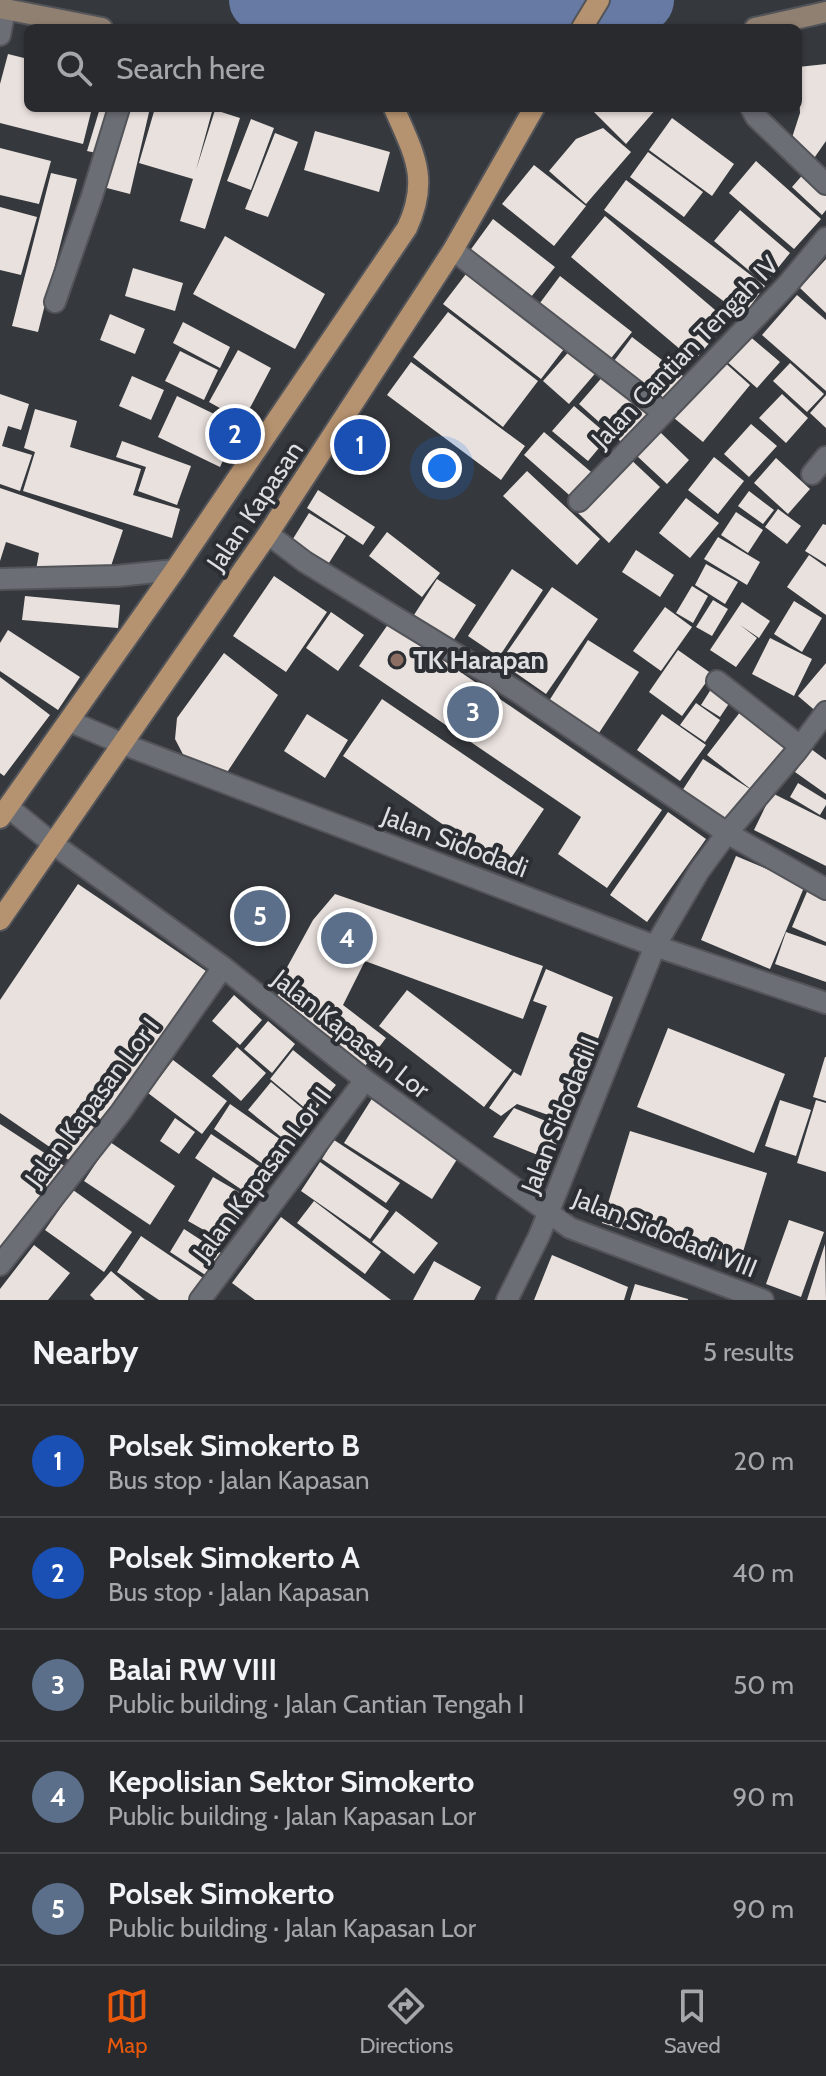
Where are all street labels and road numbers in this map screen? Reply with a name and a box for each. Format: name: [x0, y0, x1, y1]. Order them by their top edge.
street label: Jalan Cantian Tengah IV: [584, 249, 785, 456]
street label: Jalan Kapasan: [199, 435, 310, 578]
street label: Jalan Sidodadi: [376, 799, 533, 885]
street label: Jalan Kapasan Lor: [265, 962, 437, 1106]
street label: Jalan Kapasan Lor I: [17, 1011, 166, 1194]
street label: Jalan Sidodadi I: [514, 1032, 606, 1199]
street label: Jalan Kapasan Lor II: [185, 1081, 338, 1268]
street label: Jalan Sidodadi VIII: [567, 1181, 762, 1284]

